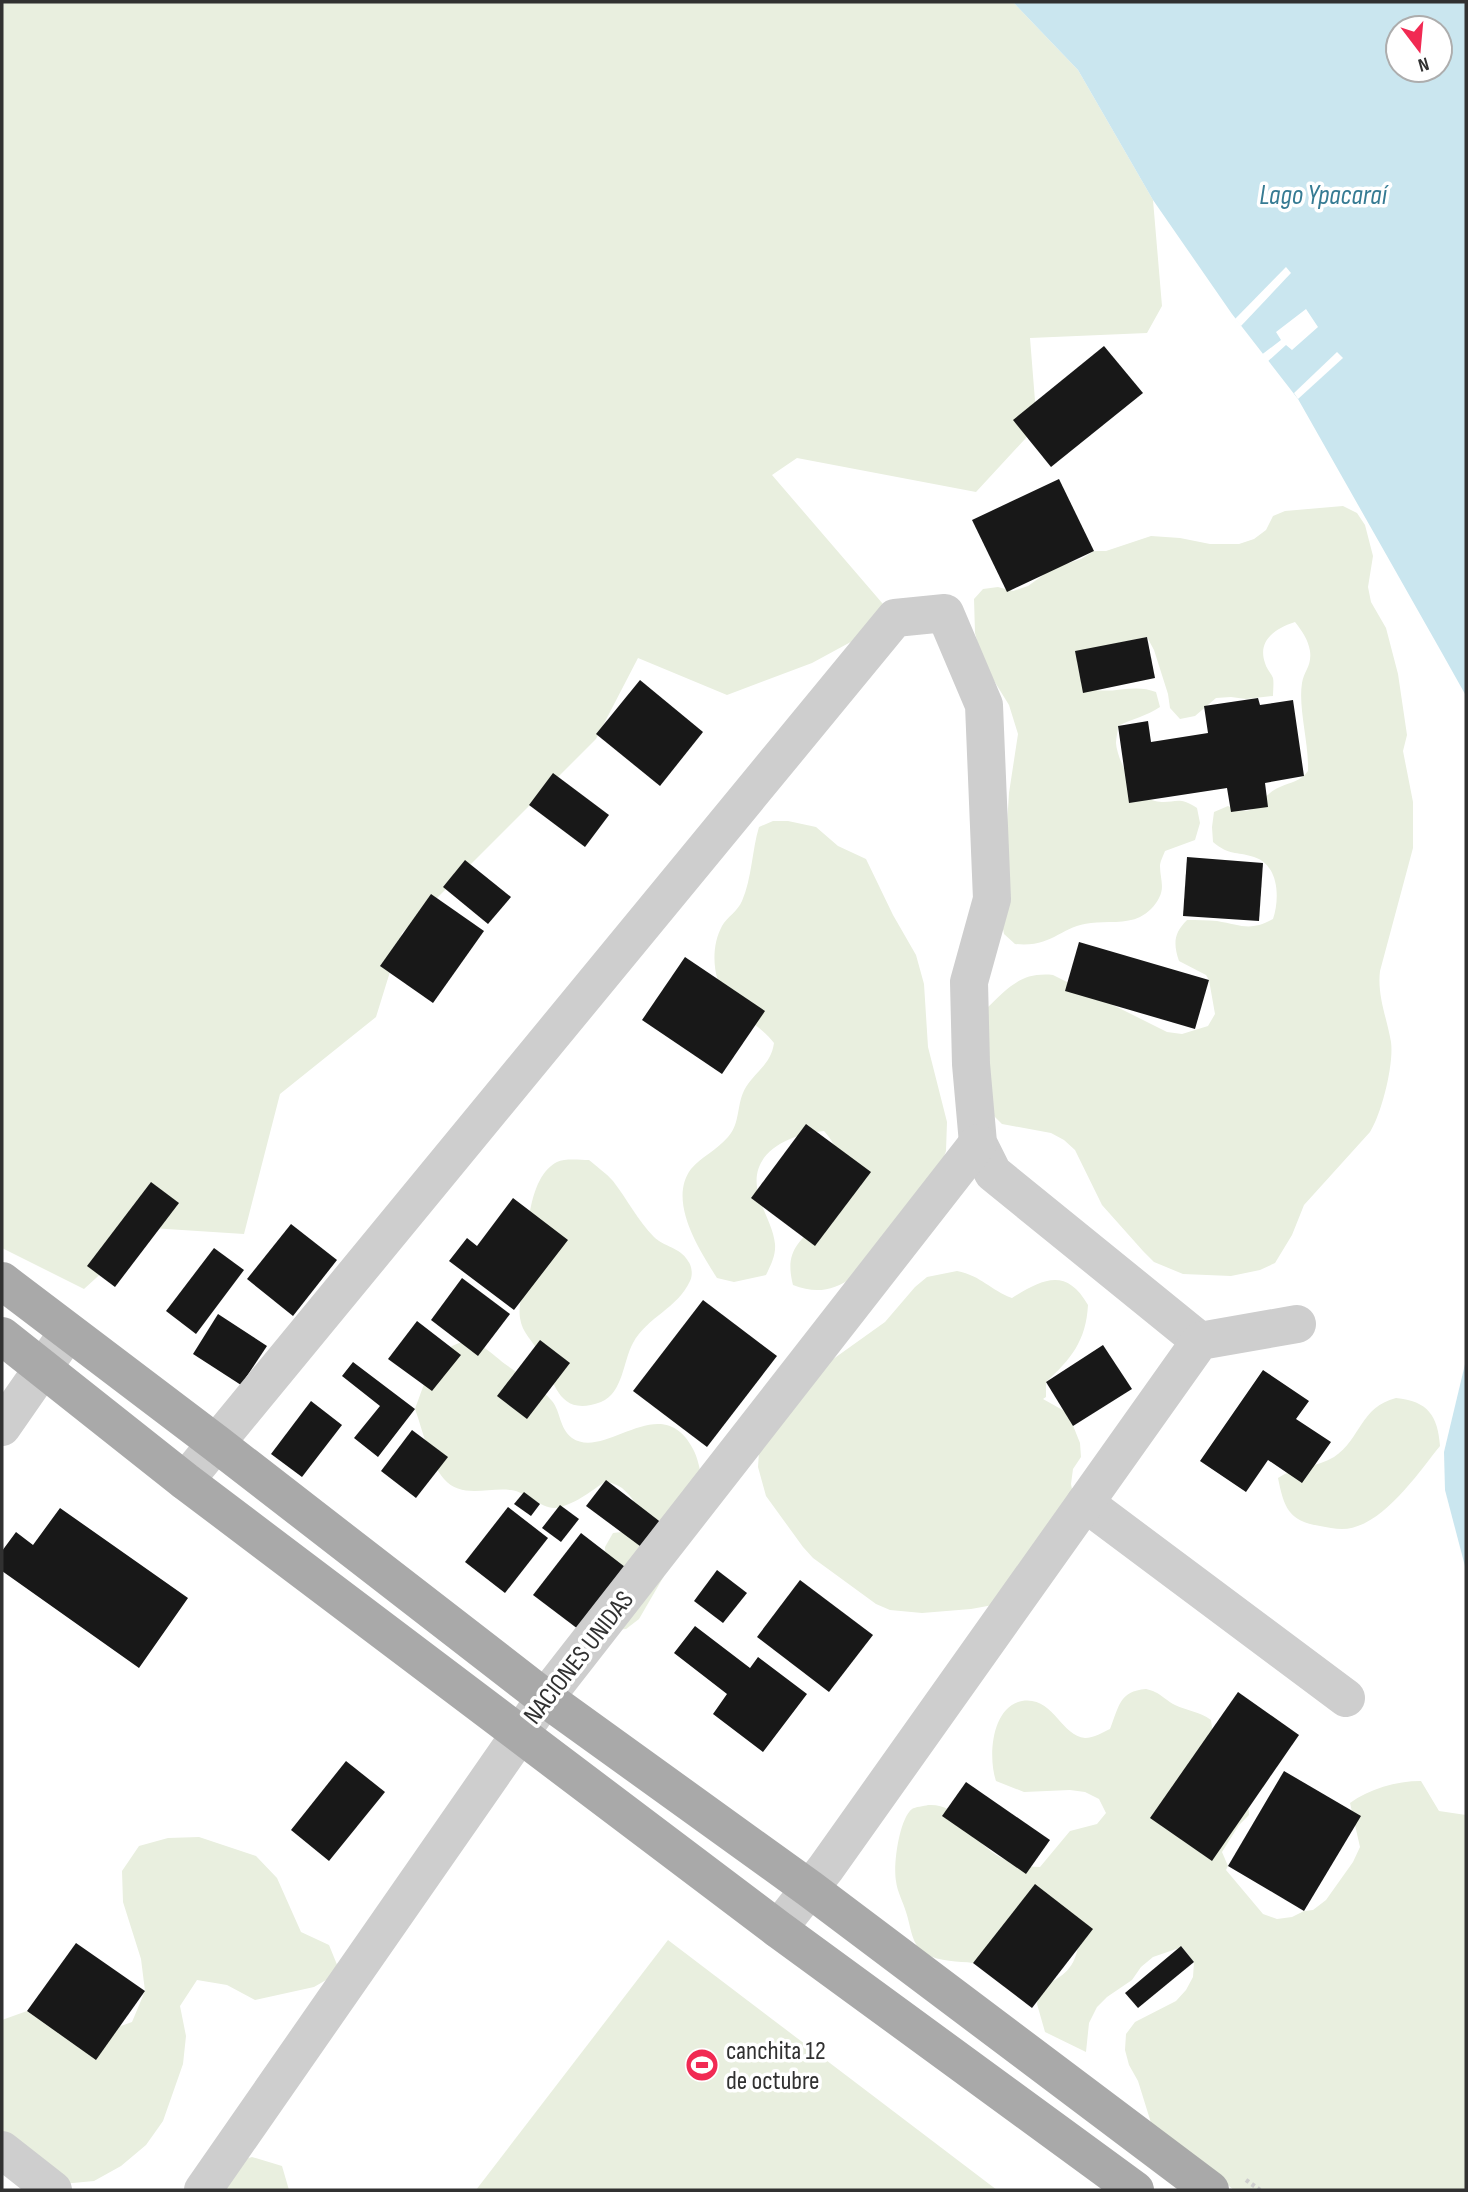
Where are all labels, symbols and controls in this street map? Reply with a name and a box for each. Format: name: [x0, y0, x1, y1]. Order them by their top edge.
north arrow: [1384, 14, 1454, 84]
text: N: [1415, 51, 1431, 76]
water label: Lago Ypacaraí: [1259, 179, 1390, 212]
street label: NACIONES UNIDAS: [518, 1585, 641, 1731]
place label: canchita 12 de octubre: [726, 2036, 826, 2097]
sports icon: canchita 12 de octubre: [683, 2046, 721, 2084]

